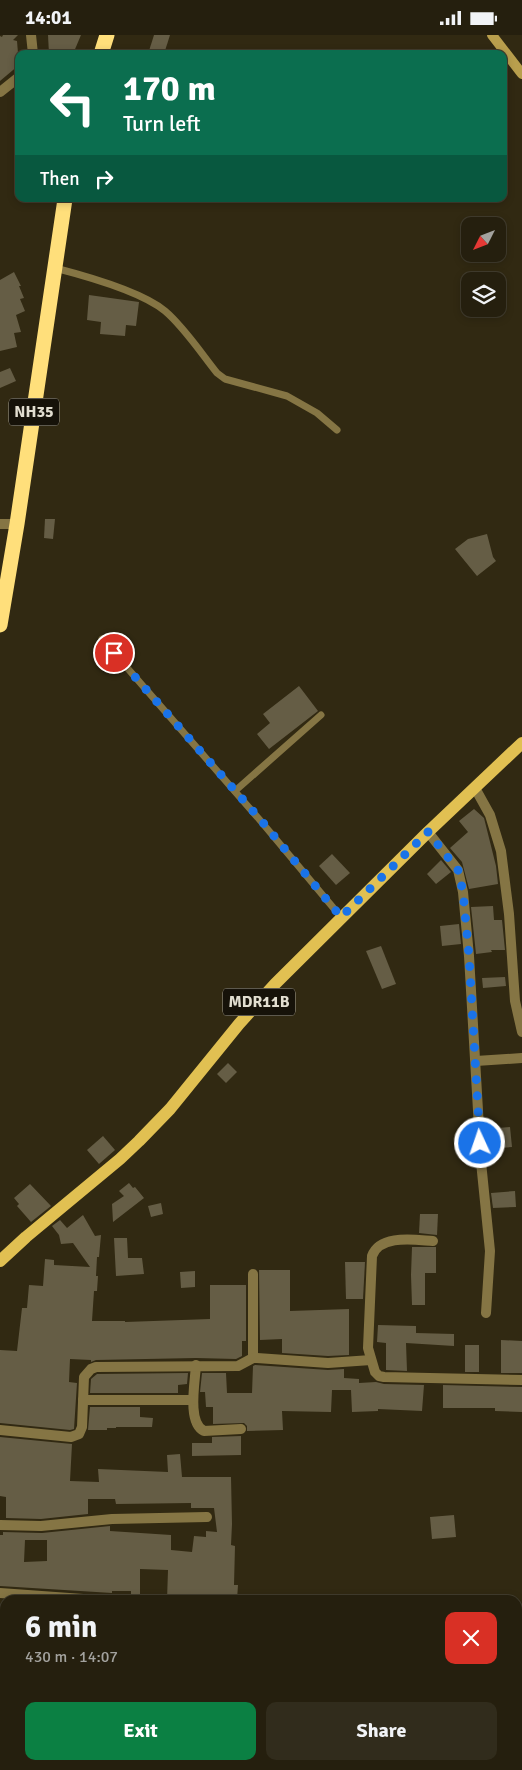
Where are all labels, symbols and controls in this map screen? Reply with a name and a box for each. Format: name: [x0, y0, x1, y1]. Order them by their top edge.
text: 14:01: [25, 6, 72, 30]
text: 170 m: [123, 67, 216, 110]
icon: left: [40, 70, 105, 135]
text: Turn left: [123, 110, 201, 137]
icon: right: [90, 165, 118, 193]
text: Then: [40, 167, 80, 191]
north arrow: [461, 217, 506, 263]
map controls: [461, 217, 506, 317]
button: layers: [461, 272, 506, 317]
road number: NH35: [9, 399, 59, 426]
pin: [93, 632, 135, 674]
icon: arrive: [100, 639, 128, 667]
road number: MDR11B: [223, 989, 295, 1015]
position arrow: [453, 1116, 505, 1168]
text: 6 min: [25, 1609, 97, 1646]
button: close: [445, 1612, 497, 1664]
text: 430 m · 14:07: [25, 1647, 118, 1667]
button: Exit: [25, 1702, 256, 1760]
button: Share: [266, 1702, 497, 1760]

